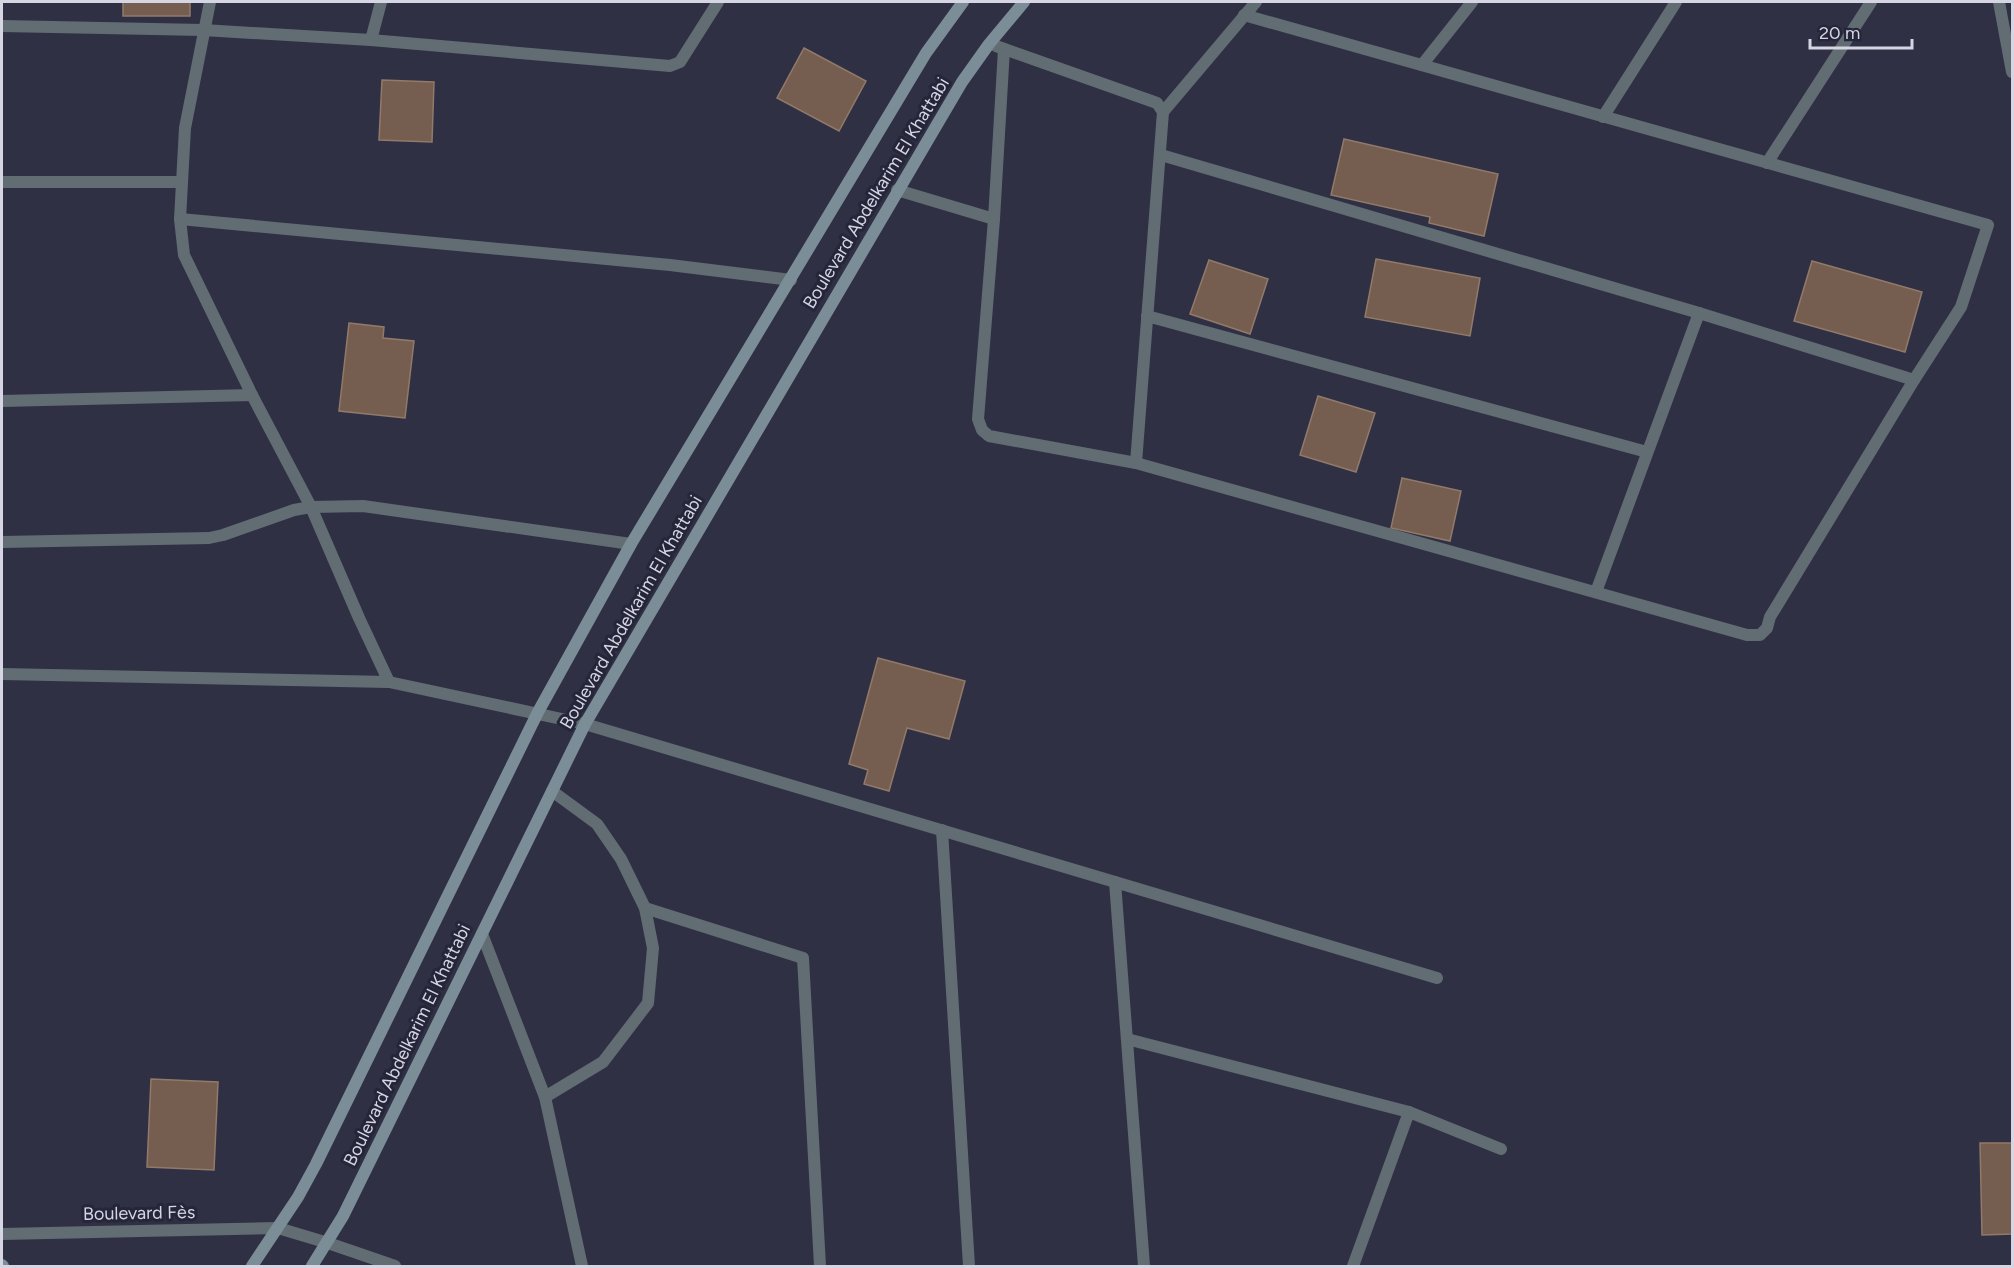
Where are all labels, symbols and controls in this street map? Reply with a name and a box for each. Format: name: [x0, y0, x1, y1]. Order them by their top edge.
scale bar: [1810, 12, 1912, 50]
text: 20 m: [1819, 22, 1860, 44]
street label: Boulevard Abdelkarim El Khattabi: [798, 73, 954, 313]
street label: Boulevard Abdelkarim El Khattabi: [555, 491, 707, 733]
street label: Boulevard Abdelkarim El Khattabi: [339, 921, 475, 1169]
street label: Boulevard Fès: [83, 1201, 195, 1225]

